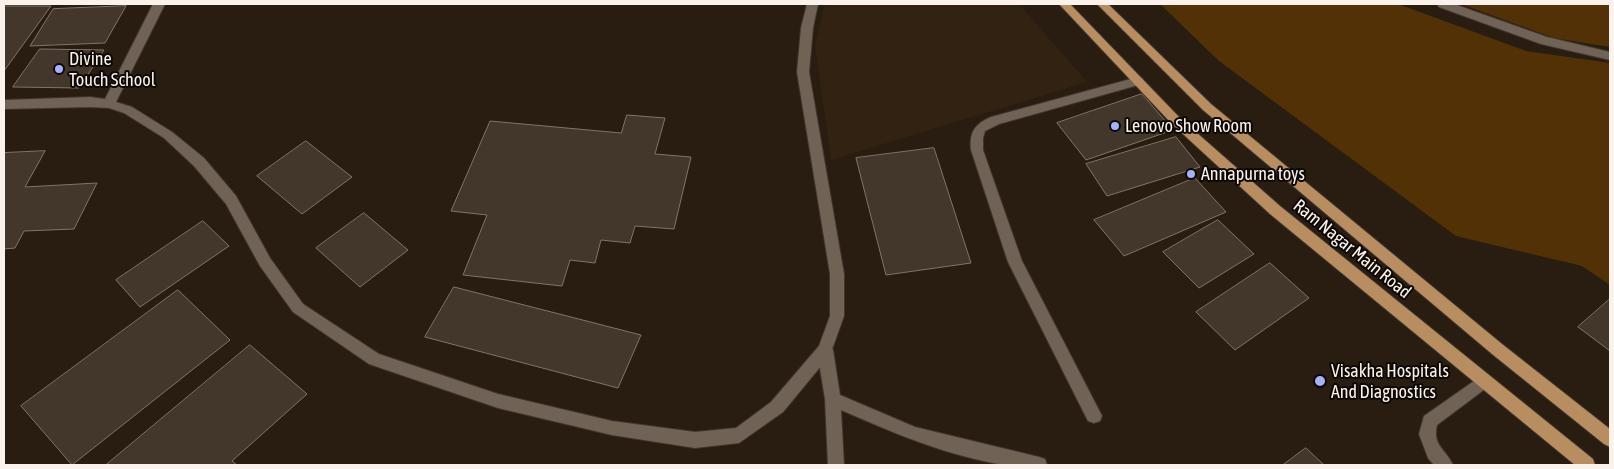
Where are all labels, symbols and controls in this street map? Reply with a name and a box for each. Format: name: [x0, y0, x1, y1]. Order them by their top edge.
place label: Divine Touch School: [69, 48, 155, 90]
marker: Divine Touch School: [53, 63, 65, 75]
place label: Lenovo Show Room: [1125, 115, 1252, 137]
marker: Lenovo Show Room: [1109, 120, 1121, 132]
place label: Annapurna toys: [1201, 163, 1305, 185]
marker: Annapurna toys: [1185, 168, 1197, 180]
street label: Ram Nagar Main Road: [1289, 195, 1415, 303]
place label: Visakha Hospitals And Diagnostics: [1331, 360, 1449, 402]
marker: Visakha Hospitals And Diagnostics: [1313, 374, 1327, 388]

